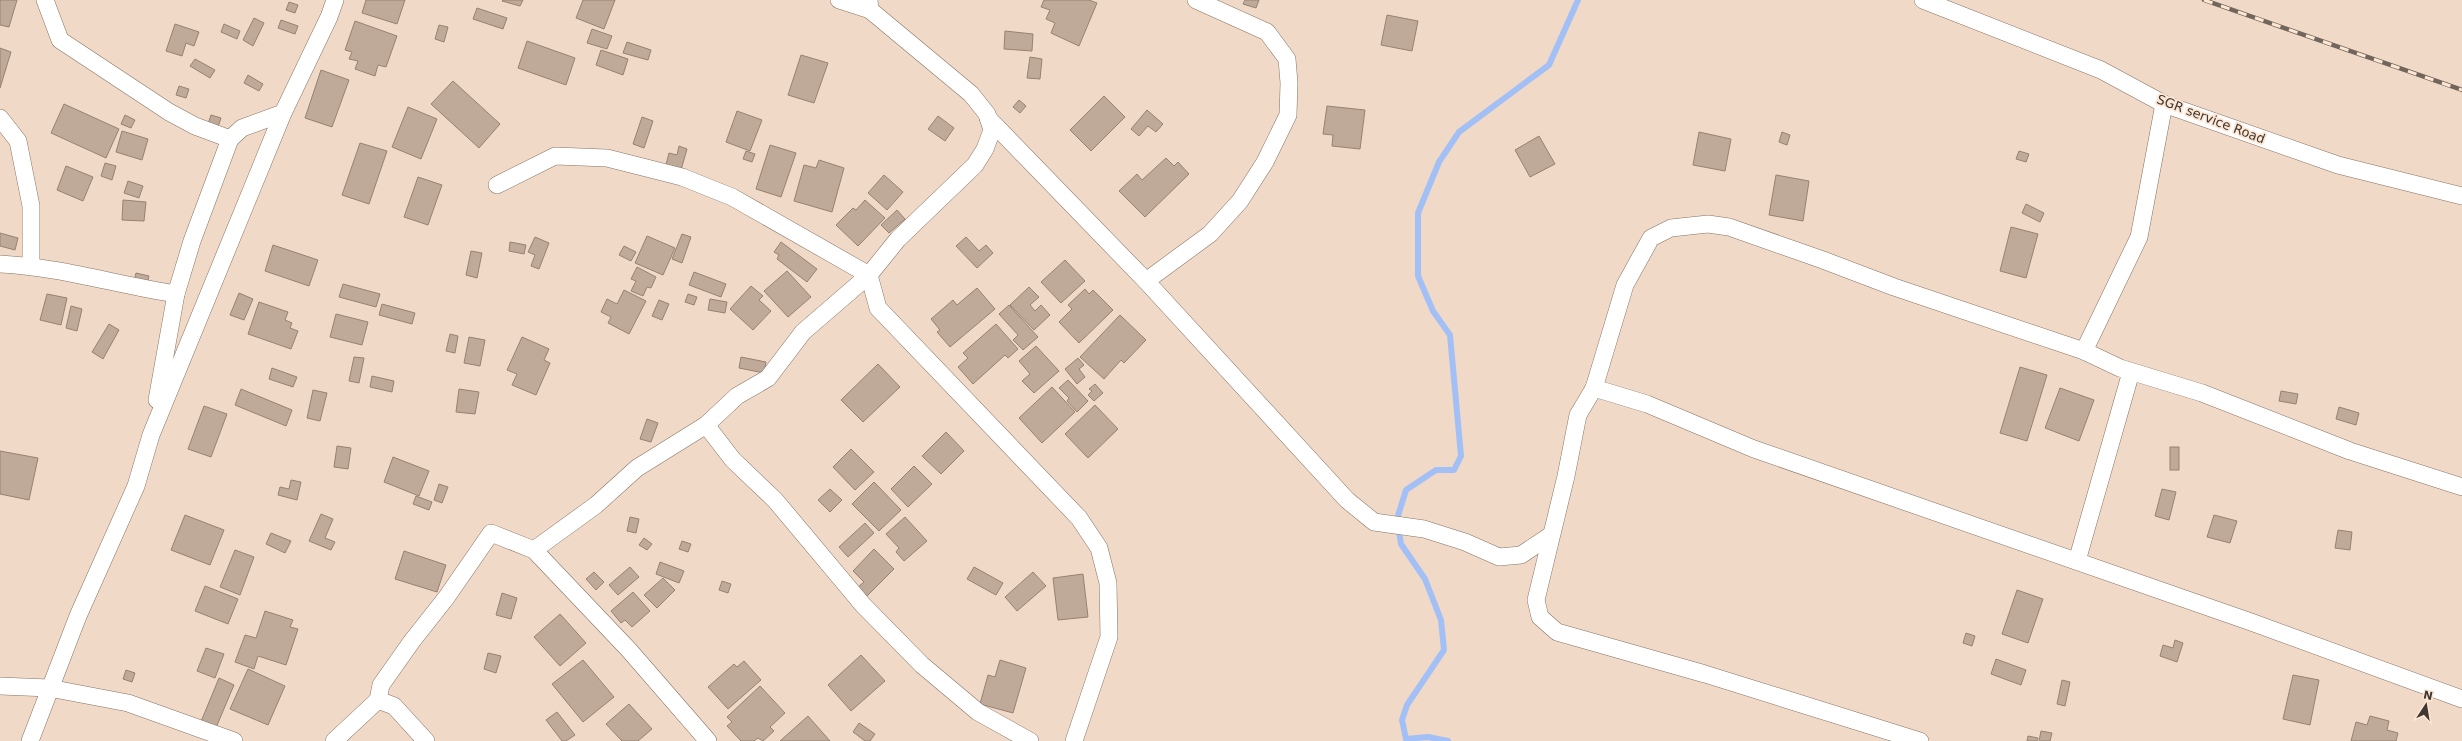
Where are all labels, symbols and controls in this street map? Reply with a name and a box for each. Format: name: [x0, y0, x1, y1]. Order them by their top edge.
street label: SGR service Road: [2155, 91, 2267, 147]
north arrow: [2406, 685, 2446, 725]
text: N: [2422, 688, 2434, 703]

